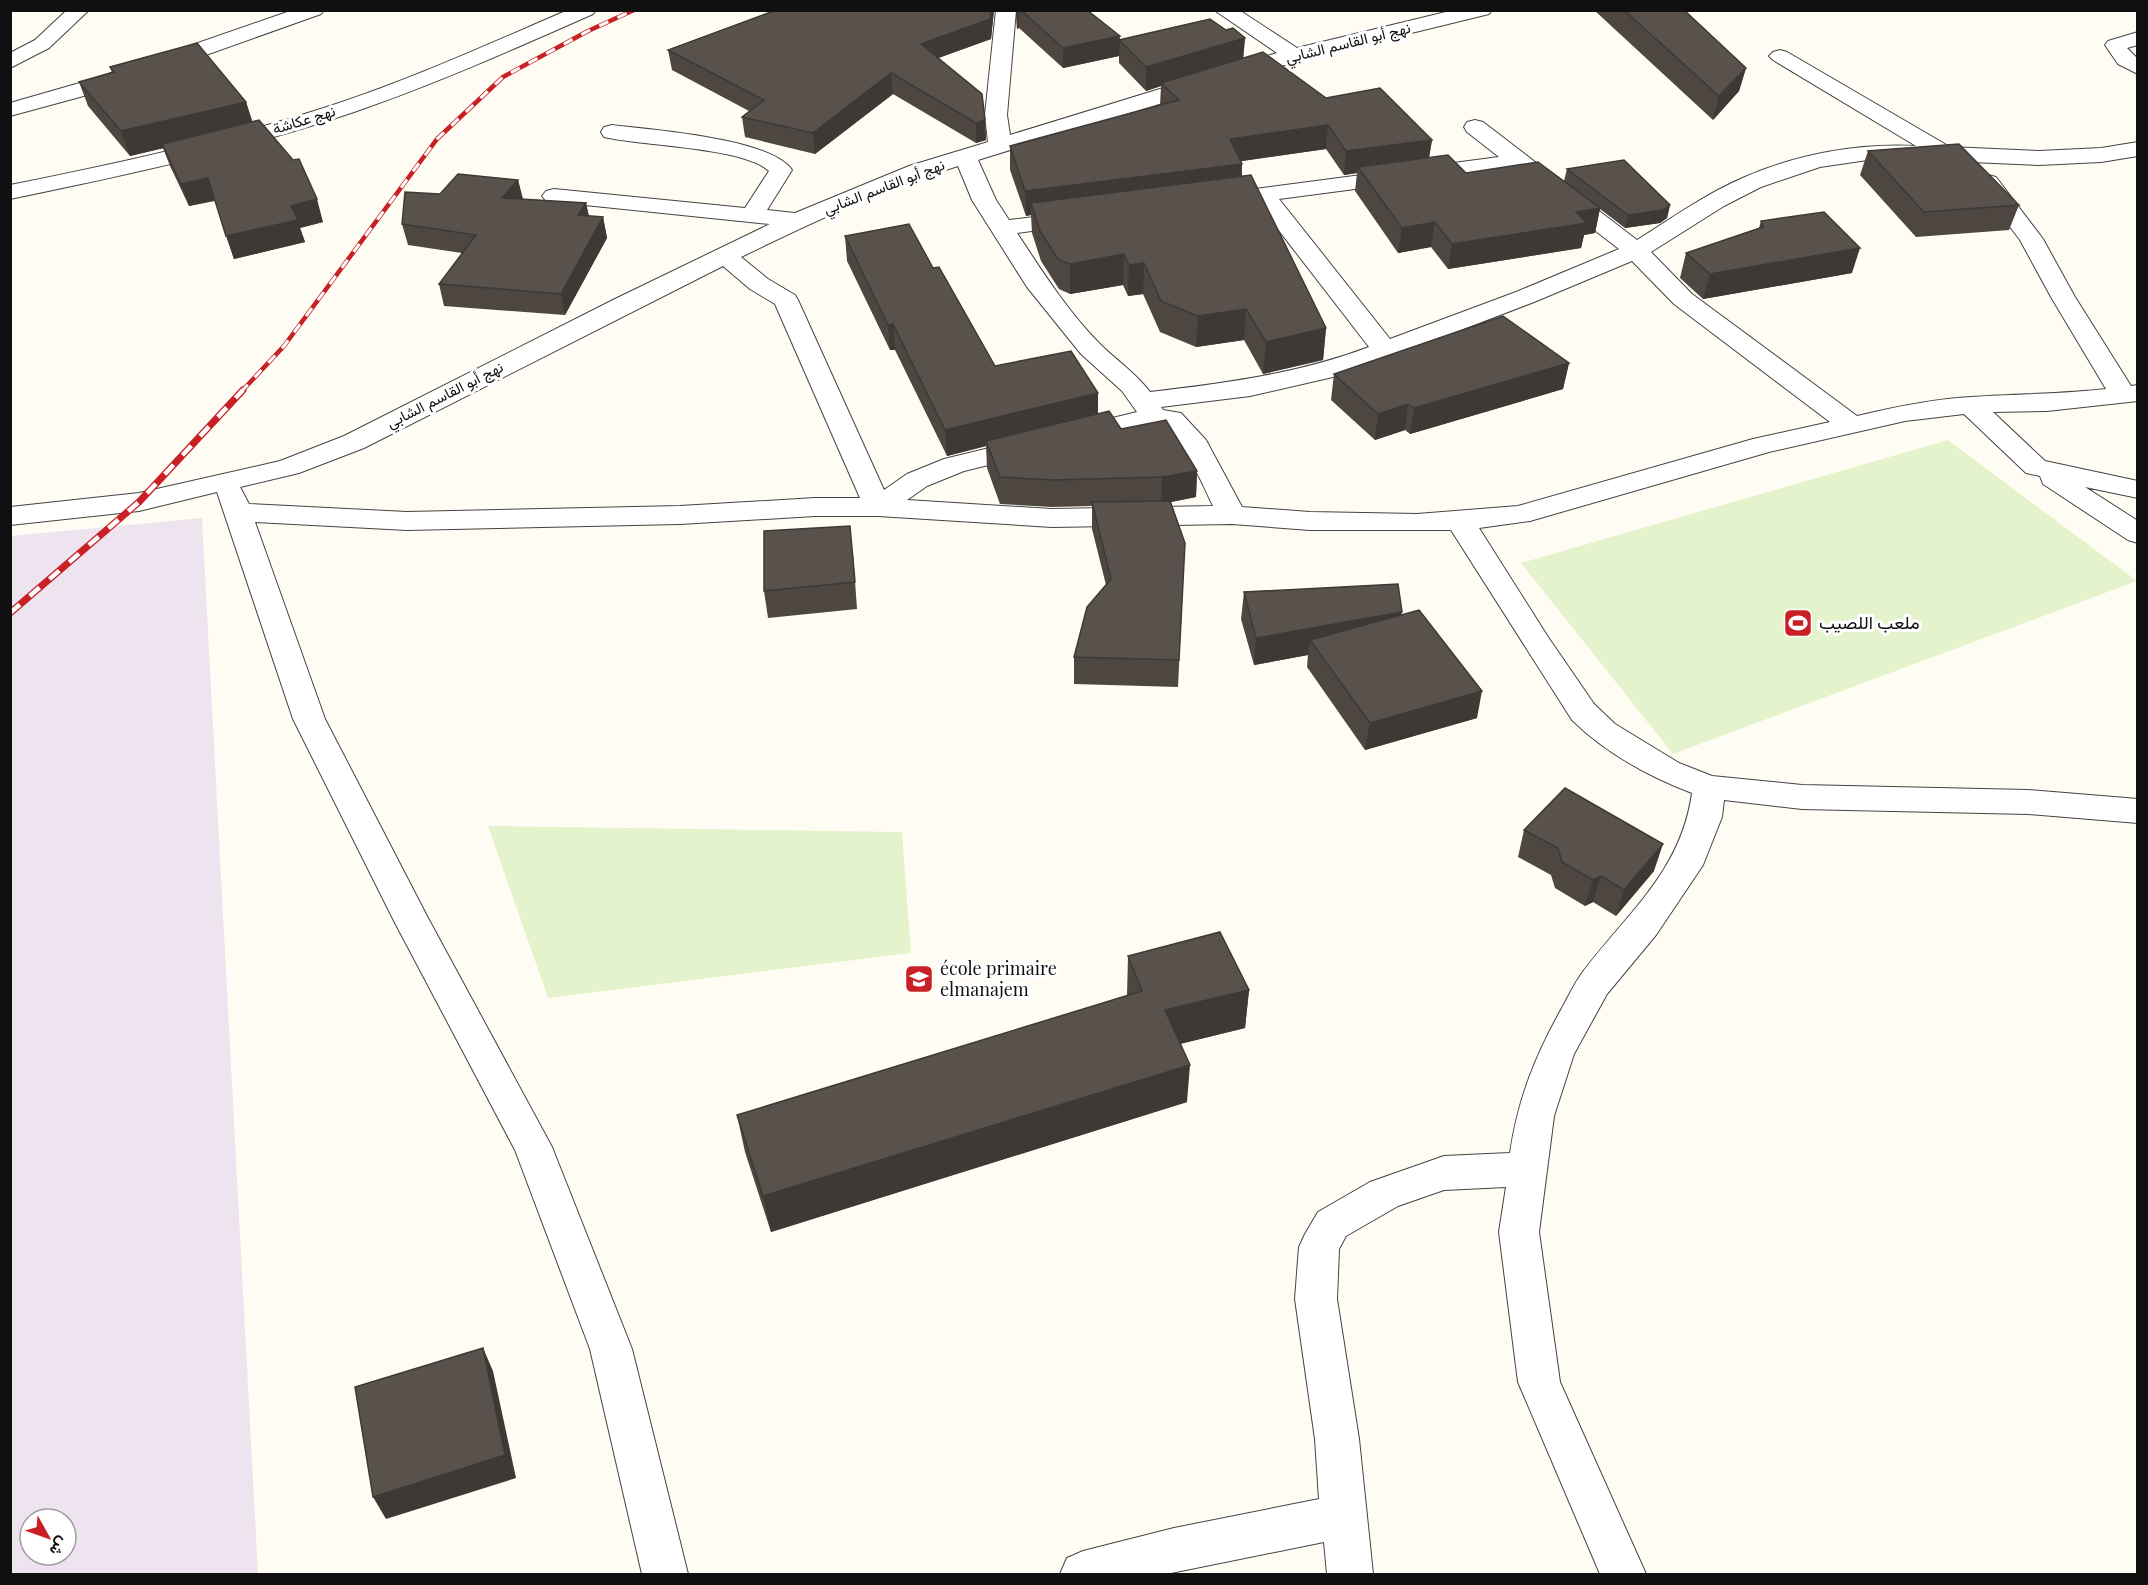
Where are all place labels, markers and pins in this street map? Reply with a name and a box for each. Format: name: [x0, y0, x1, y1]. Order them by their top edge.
sports icon: ملعب اللصيب: [1782, 607, 1814, 639]
place label: ملعب اللصيب: [1819, 610, 1920, 634]
place label: école primaire elmanajem: [940, 956, 1057, 1001]
school or university icon: école primaire elmanajem: [903, 963, 935, 995]

